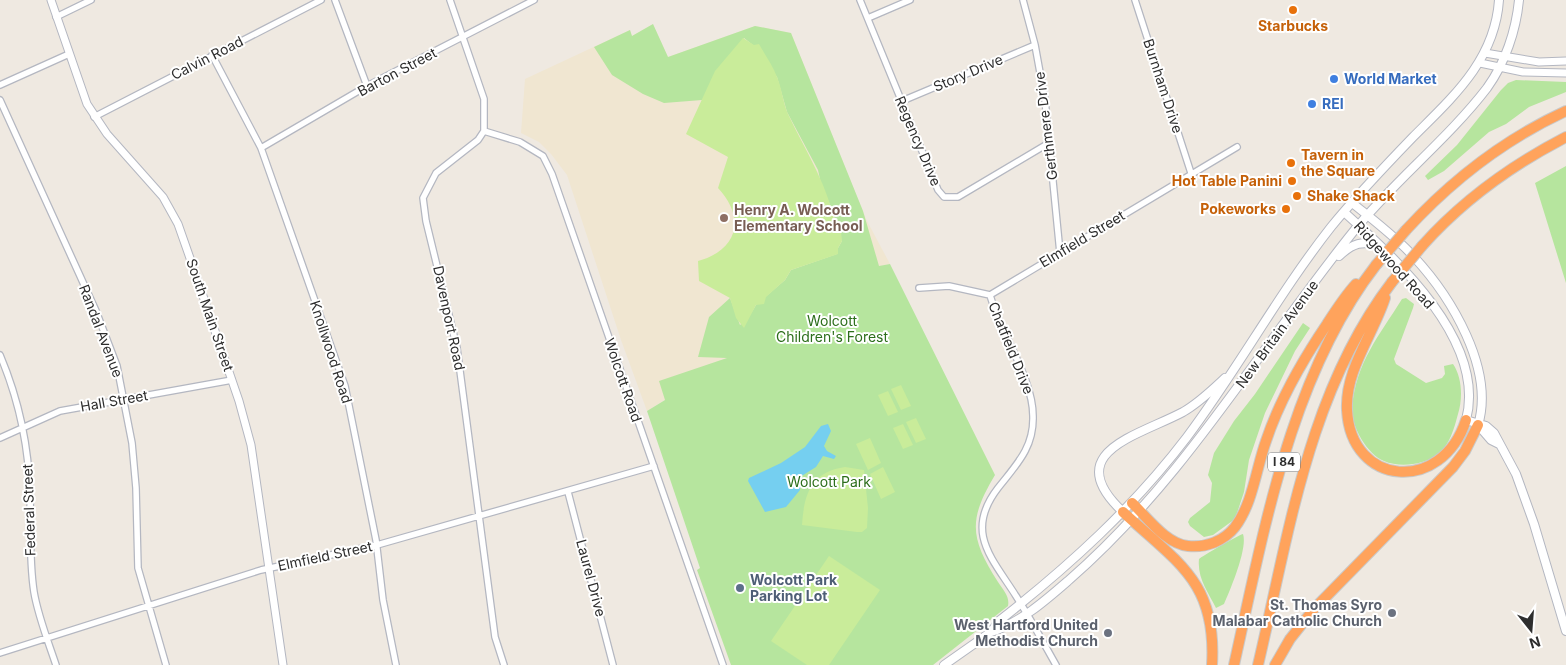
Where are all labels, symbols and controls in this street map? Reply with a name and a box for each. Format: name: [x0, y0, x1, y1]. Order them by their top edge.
marker: Starbucks: [1287, 4, 1299, 16]
place label: Starbucks: [1258, 17, 1328, 34]
street label: Calvin Road: [168, 32, 246, 83]
street label: Burnham Drive: [1140, 36, 1187, 135]
street label: Barton Street: [354, 43, 440, 100]
street label: Story Drive: [930, 50, 1005, 95]
place label: World Market: [1344, 70, 1437, 87]
street label: Gerthmere Drive: [1030, 71, 1061, 181]
marker: World Market: [1328, 73, 1340, 85]
street label: Regency Drive: [892, 93, 945, 188]
place label: REI: [1322, 95, 1344, 112]
marker: REI: [1306, 98, 1318, 110]
place label: Tavern in the Square: [1301, 146, 1375, 179]
marker: Tavern in the Square: [1285, 157, 1297, 169]
place label: Hot Table Panini: [1172, 172, 1282, 189]
marker: Hot Table Panini: [1286, 175, 1298, 187]
place label: Shake Shack: [1307, 187, 1396, 204]
marker: Shake Shack: [1291, 190, 1303, 202]
place label: Pokeworks: [1200, 200, 1276, 217]
place label: Henry A. Wolcott Elementary School: [734, 201, 863, 234]
marker: Pokeworks: [1280, 203, 1292, 215]
street label: Elmfield Street: [1036, 206, 1128, 271]
marker: Henry A. Wolcott Elementary School: [718, 212, 730, 224]
street label: Ridgewood Road: [1351, 217, 1438, 312]
street label: South Main Street: [183, 256, 238, 374]
street label: Davenport Road: [430, 264, 469, 372]
street label: New Britain Avenue: [1232, 276, 1321, 391]
street label: Randal Avenue: [76, 282, 127, 380]
street label: Knollwood Road: [307, 298, 356, 405]
street label: Chatfield Drive: [985, 299, 1038, 396]
park label: Wolcott Children's Forest: [776, 312, 888, 345]
street label: Wolcott Road: [601, 336, 646, 424]
street label: Hall Street: [79, 386, 150, 415]
road number: I 84: [1268, 452, 1300, 472]
street label: Federal Street: [18, 463, 39, 557]
park label: Wolcott Park: [787, 473, 871, 490]
street label: Elmfield Street: [276, 537, 374, 574]
street label: Laurel Drive: [573, 537, 610, 618]
place label: Wolcott Park Parking Lot: [750, 571, 838, 604]
marker: Wolcott Park Parking Lot: [734, 582, 746, 594]
place label: St. Thomas Syro Malabar Catholic Church: [1213, 596, 1382, 629]
north arrow: [1506, 605, 1556, 655]
marker: St. Thomas Syro Malabar Catholic Church: [1386, 607, 1398, 619]
place label: West Hartford United Methodist Church: [954, 616, 1098, 649]
marker: West Hartford United Methodist Church: [1102, 627, 1114, 639]
text: N: [1527, 633, 1543, 653]

